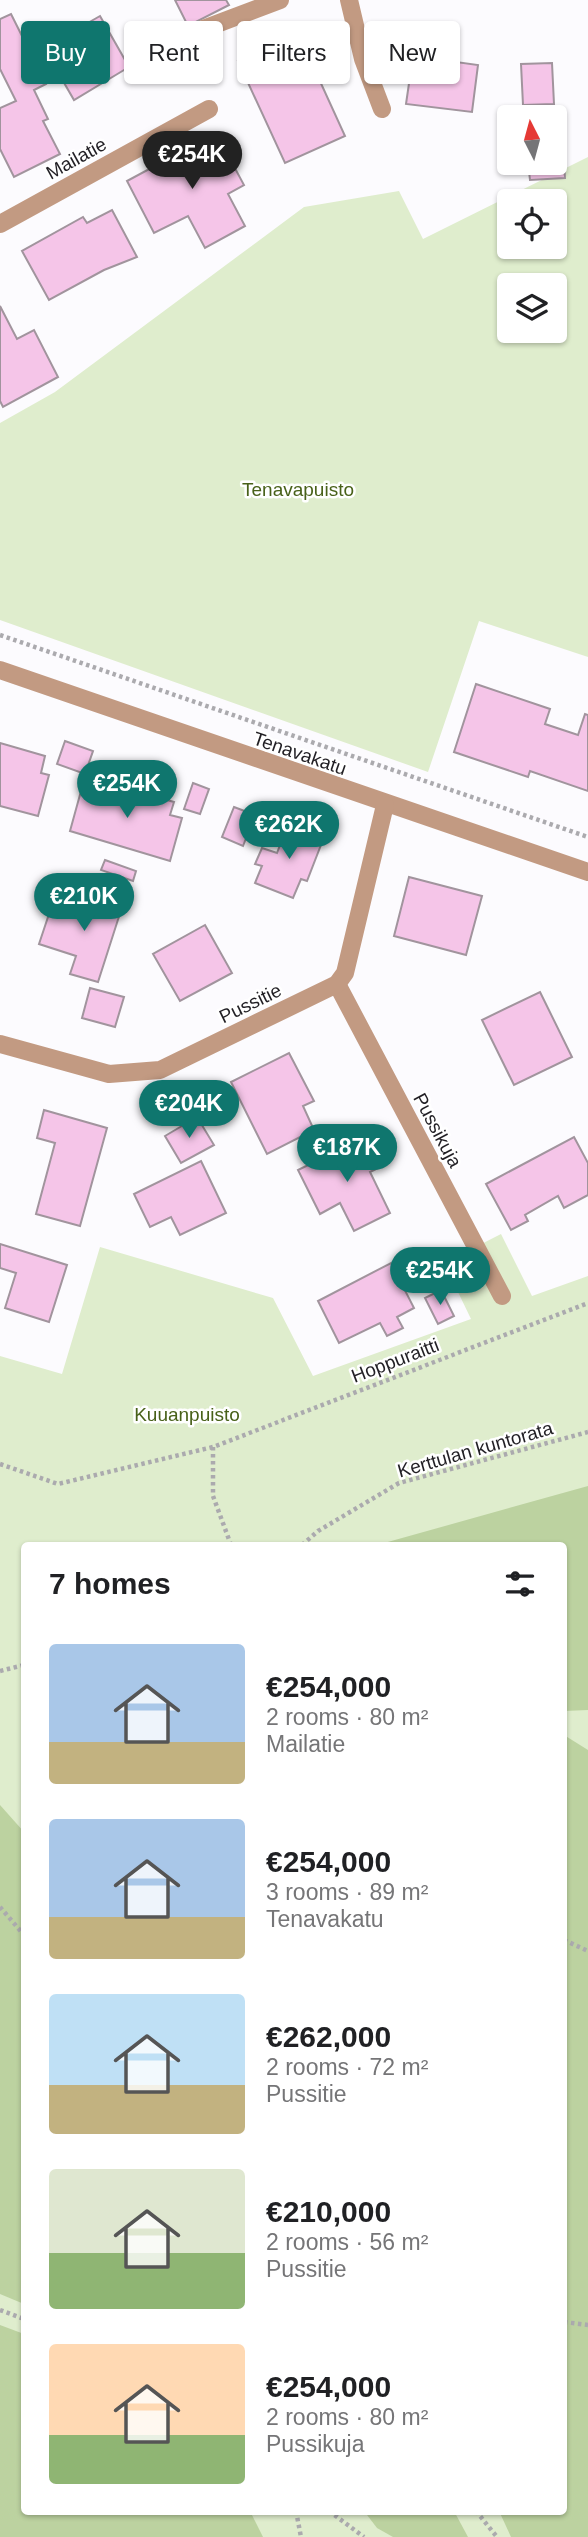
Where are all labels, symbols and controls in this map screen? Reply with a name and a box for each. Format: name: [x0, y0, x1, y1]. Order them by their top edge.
chip: Buy: [21, 21, 110, 84]
chip: Rent: [124, 21, 223, 84]
chip: Filters: [237, 21, 350, 84]
chip: New: [364, 21, 460, 84]
north arrow: [497, 105, 567, 175]
map controls: [497, 105, 567, 343]
pin: €254K: [143, 132, 241, 191]
street label: Mailatie: [43, 133, 110, 183]
text: €254K: [158, 141, 226, 167]
button: locate: [497, 189, 567, 259]
button: layers: [497, 273, 567, 343]
park label: Tenavapuisto: [242, 479, 354, 500]
street label: Tenavakatu: [250, 728, 349, 779]
pin: €254K: [78, 760, 176, 820]
text: €254K: [93, 770, 161, 796]
pin: €262K: [240, 802, 338, 861]
text: €262K: [255, 811, 323, 837]
pin: €210K: [35, 874, 133, 933]
text: €210K: [50, 883, 118, 909]
street label: Pussitie: [216, 979, 285, 1027]
pin: €204K: [140, 1080, 238, 1140]
street label: Pussikuja: [409, 1089, 466, 1171]
text: €204K: [155, 1090, 223, 1116]
pin: €187K: [298, 1124, 396, 1184]
text: €187K: [313, 1134, 381, 1160]
pin: €254K: [391, 1248, 489, 1307]
text: €254K: [406, 1257, 474, 1283]
street label: Hoppuraitti: [349, 1334, 442, 1387]
park label: Kuuanpuisto: [134, 1404, 240, 1425]
street label: Kerttulan kuntorata: [395, 1417, 556, 1482]
icon: filters: [501, 1565, 539, 1603]
text: 7 homes: [49, 1567, 171, 1600]
text: €254,000: [266, 1670, 391, 1703]
icon: home: [105, 1672, 189, 1756]
text: 2 rooms · 80 m²: [266, 1704, 428, 1730]
text: Mailatie: [266, 1731, 345, 1757]
text: €254,000: [266, 1845, 391, 1878]
icon: home: [105, 1847, 189, 1931]
text: 3 rooms · 89 m²: [266, 1879, 428, 1905]
text: Tenavakatu: [266, 1906, 384, 1932]
text: €262,000: [266, 2020, 391, 2053]
icon: home: [105, 2022, 189, 2106]
text: 2 rooms · 72 m²: [266, 2054, 428, 2080]
text: Pussitie: [266, 2081, 347, 2107]
text: €210,000: [266, 2195, 391, 2228]
icon: home: [105, 2197, 189, 2281]
text: 2 rooms · 56 m²: [266, 2229, 428, 2255]
text: Pussitie: [266, 2256, 347, 2282]
text: €254,000: [266, 2370, 391, 2403]
icon: home: [105, 2372, 189, 2456]
text: 2 rooms · 80 m²: [266, 2404, 428, 2430]
text: Pussikuja: [266, 2431, 364, 2457]

